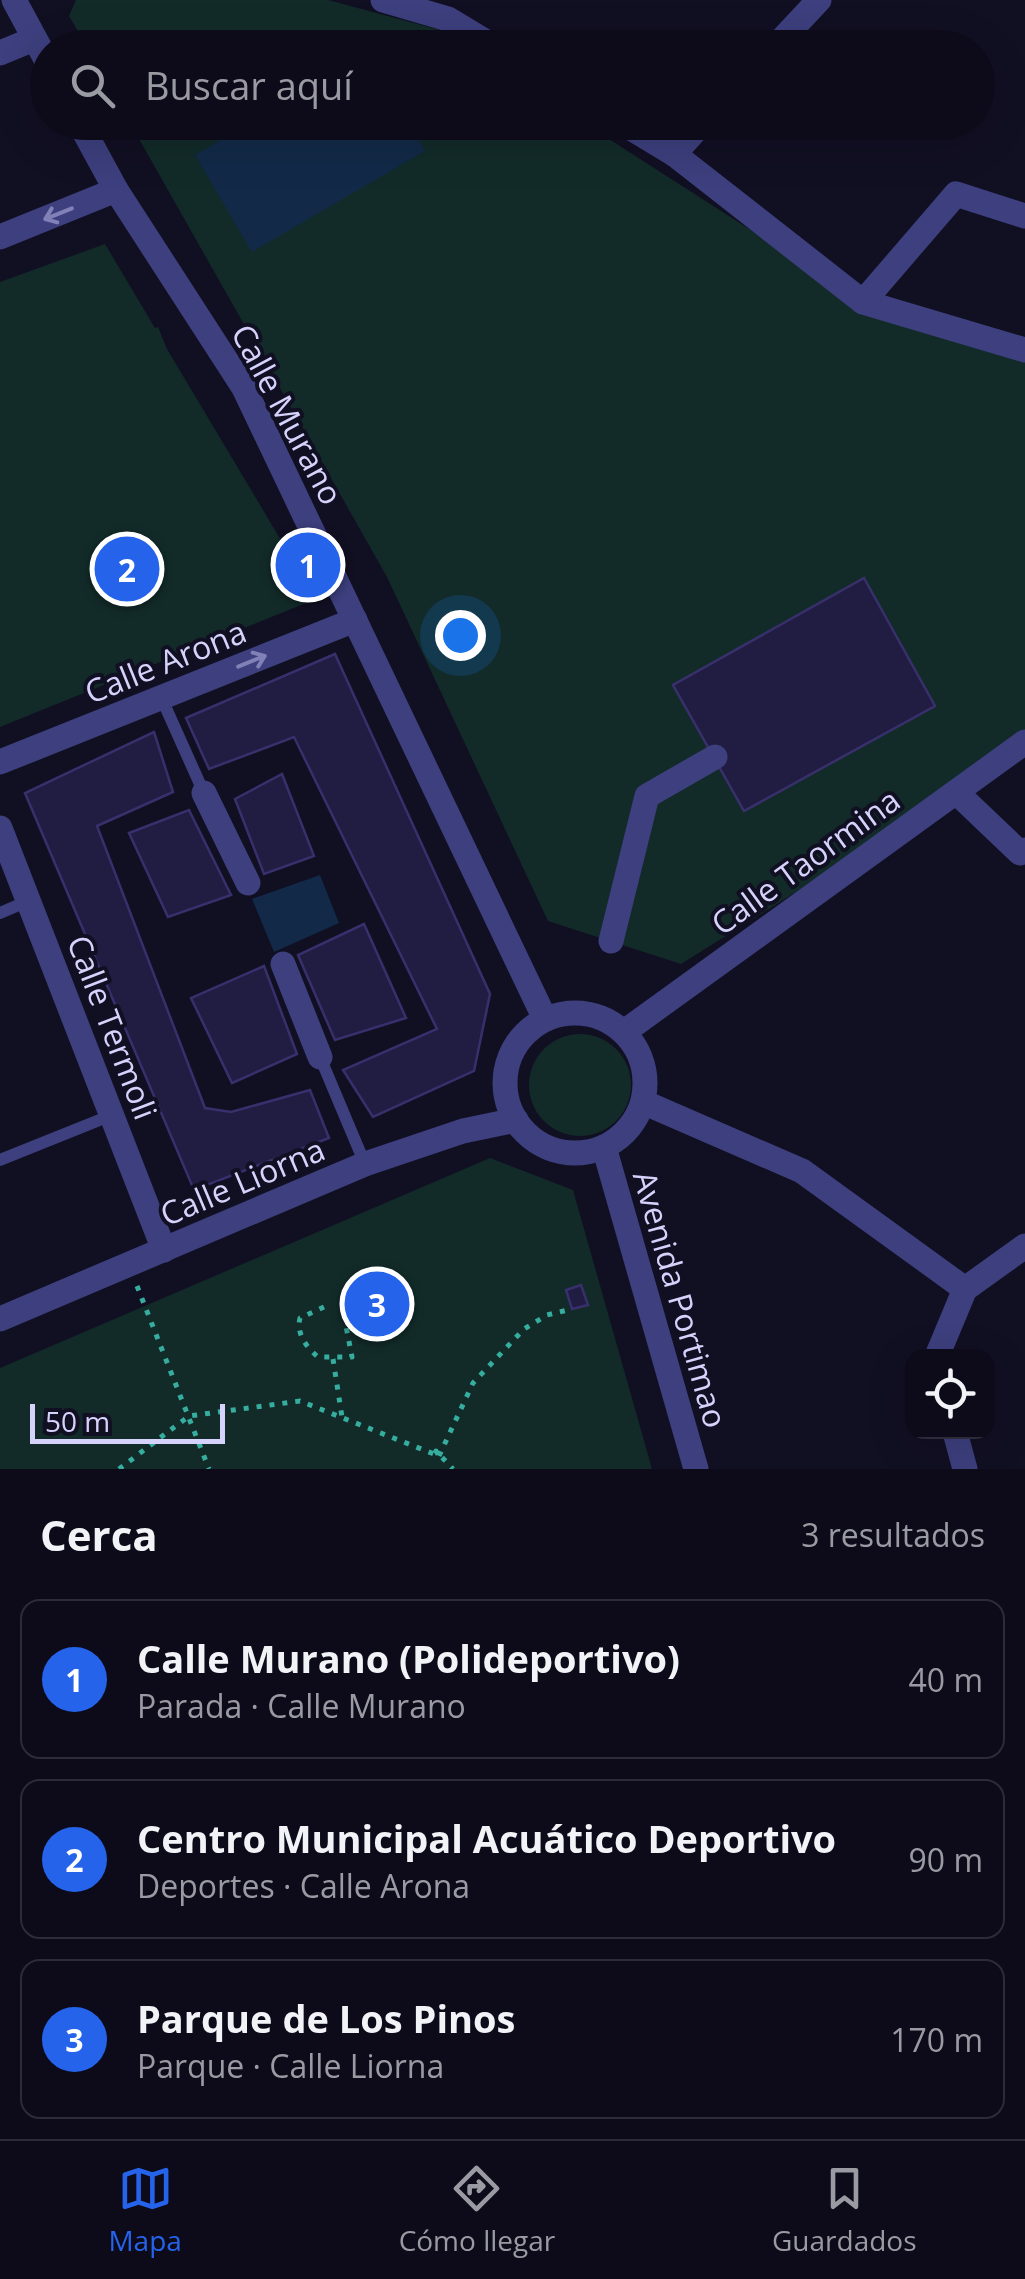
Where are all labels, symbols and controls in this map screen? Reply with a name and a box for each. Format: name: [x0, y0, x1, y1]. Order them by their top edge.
search box: [30, 30, 995, 140]
icon: search: [65, 58, 120, 113]
text: Buscar aquí: [145, 59, 353, 111]
one-way arrow: [43, 206, 74, 224]
street label: Calle Murano: [222, 316, 354, 512]
pin: 1: [276, 528, 340, 602]
pin: 2: [94, 532, 160, 606]
street label: Calle Arona: [78, 609, 252, 713]
your location: [435, 610, 486, 661]
one-way arrow: [236, 651, 266, 669]
street label: Calle Taormina: [702, 778, 908, 944]
street label: Calle Termoli: [58, 929, 168, 1125]
street label: Calle Liorna: [153, 1127, 331, 1235]
street label: Avenida Portimao: [624, 1166, 738, 1432]
pin: 3: [344, 1266, 410, 1342]
map controls: [905, 1349, 995, 1439]
button: locate: [905, 1349, 995, 1439]
scale bar: [30, 1399, 225, 1444]
text: 50 m: [45, 1402, 110, 1440]
text: Cerca: [40, 1506, 158, 1563]
text: 3 resultados: [801, 1513, 985, 1556]
text: Calle Murano (Polideportivo): [137, 1632, 680, 1684]
text: 1: [65, 1658, 84, 1701]
text: 40 m: [908, 1658, 983, 1701]
text: Parada · Calle Murano: [137, 1684, 466, 1727]
text: Centro Municipal Acuático Deportivo: [137, 1812, 836, 1864]
text: 2: [65, 1838, 84, 1881]
text: 90 m: [908, 1838, 983, 1881]
text: Deportes · Calle Arona: [137, 1864, 470, 1907]
text: Parque de Los Pinos: [137, 1992, 515, 2044]
text: 3: [65, 2018, 84, 2061]
text: 170 m: [890, 2018, 983, 2061]
text: Parque · Calle Liorna: [137, 2044, 444, 2087]
tab: Mapa: [108, 2161, 182, 2259]
tab: Cómo llegar: [399, 2161, 555, 2259]
tab: Guardados: [772, 2161, 917, 2259]

